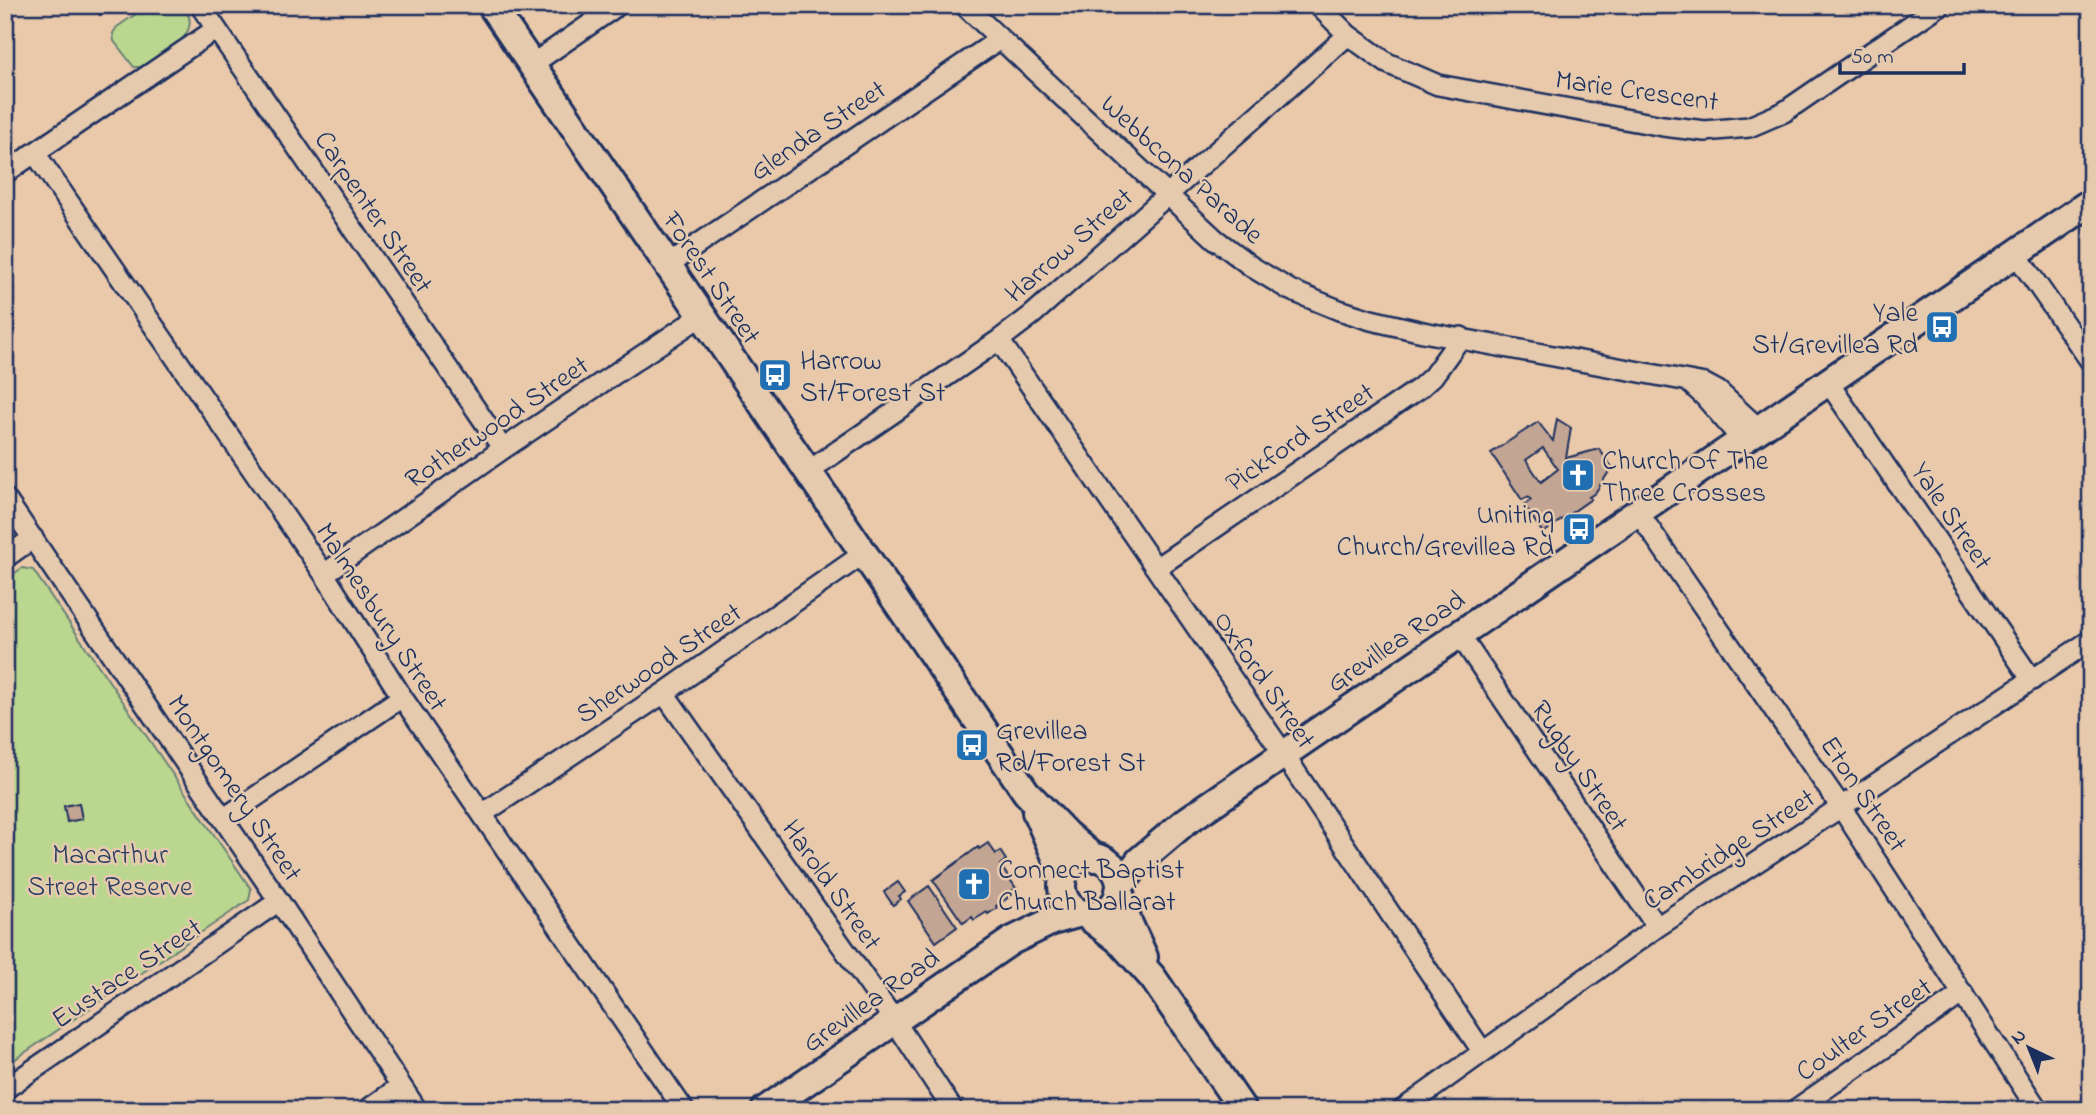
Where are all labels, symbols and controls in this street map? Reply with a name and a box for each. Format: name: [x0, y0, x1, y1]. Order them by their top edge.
scale bar: [1840, 32, 1965, 76]
text: 50 m: [1851, 43, 1894, 73]
street label: Marie Crescent: [1552, 61, 1721, 124]
street label: Glenda Street: [742, 71, 896, 193]
street label: Webbcona Parade: [1090, 86, 1272, 256]
street label: Carpenter Street: [302, 123, 442, 303]
street label: Harrow Street: [997, 179, 1144, 314]
street label: Forest Street: [650, 203, 770, 354]
place label: Yale St/Grevillea Rd: [1752, 294, 1918, 367]
bus stop icon: Yale St/Grevillea Rd: [1923, 308, 1961, 346]
place label: Harrow St/Forest St: [800, 342, 946, 415]
street label: Rotherwood Street: [398, 347, 598, 501]
bus stop icon: Harrow St/Forest St: [756, 356, 794, 394]
street label: Pickford Street: [1218, 374, 1384, 504]
place label: Church Of The Three Crosses: [1602, 442, 1769, 515]
street label: Yale Street: [1899, 455, 2001, 579]
church icon: Church Of The Three Crosses: [1559, 456, 1597, 494]
place label: Uniting Church/Grevillea Rd: [1336, 496, 1554, 569]
bus stop icon: Uniting Church/Grevillea Rd: [1560, 510, 1598, 548]
street label: Malmesbury Street: [304, 515, 457, 720]
street label: Grevillea Road: [1319, 581, 1475, 705]
street label: Sherwood Street: [568, 594, 751, 736]
street label: Oxford Street: [1202, 604, 1324, 758]
street label: Montgomery Street: [155, 687, 311, 891]
street label: Rugby Street: [1519, 693, 1637, 841]
place label: Grevillea Rd/Forest St: [996, 712, 1145, 785]
bus stop icon: Grevillea Rd/Forest St: [953, 726, 991, 764]
street label: Eton Street: [1808, 729, 1916, 861]
street label: Cambridge Street: [1635, 780, 1825, 922]
street label: Harold Street: [770, 812, 890, 960]
park label: Macarthur Street Reserve: [27, 836, 193, 909]
place label: Connect Baptist Church Ballarat: [998, 851, 1184, 924]
church icon: Connect Baptist Church Ballarat: [955, 865, 993, 903]
street label: Eustace Street: [44, 909, 212, 1041]
street label: Grevillea Road: [795, 939, 949, 1064]
street label: Coulter Street: [1788, 969, 1942, 1093]
north arrow: [1994, 1014, 2064, 1084]
text: N: [2005, 1023, 2033, 1052]

